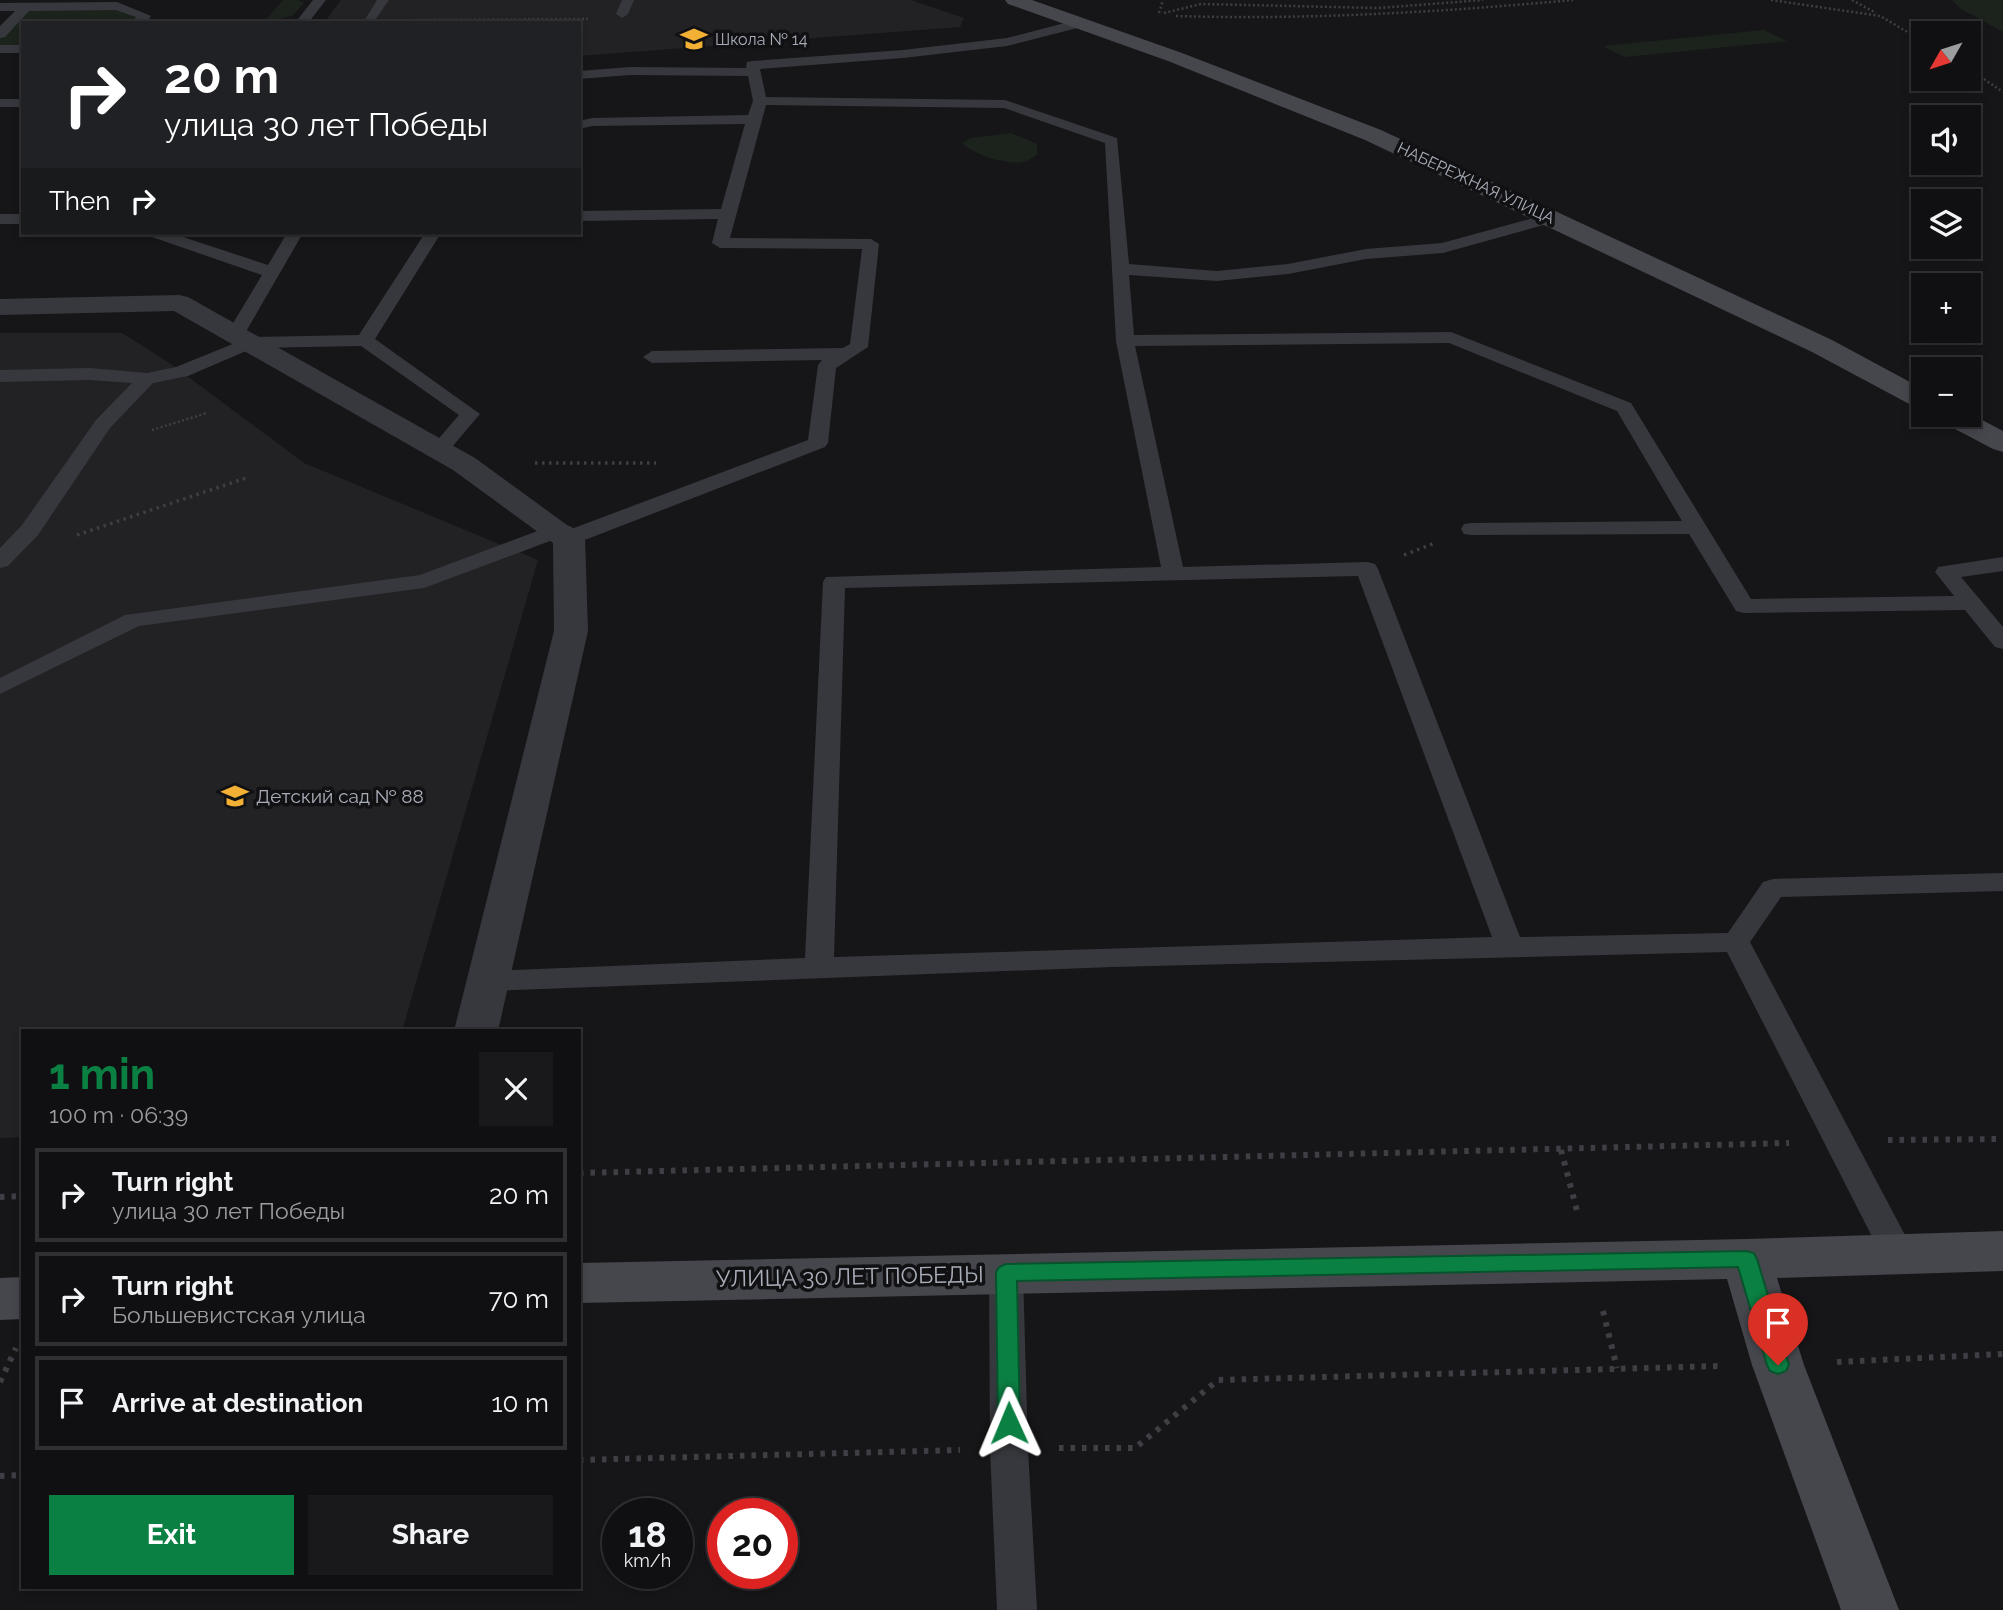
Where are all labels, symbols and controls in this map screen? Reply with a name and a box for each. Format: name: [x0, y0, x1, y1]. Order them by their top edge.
north arrow: [1911, 21, 1981, 91]
map controls: [1911, 21, 1981, 427]
school or university icon: Школа № 14: [679, 24, 709, 54]
place label: Школа № 14: [715, 30, 808, 49]
text: 20 m: [164, 47, 279, 104]
icon: right: [49, 49, 140, 140]
button: sound: [1911, 105, 1981, 175]
text: улица 30 лет Победы: [164, 106, 488, 143]
street label: НАБЕРЕЖНАЯ УЛИЦА: [1394, 138, 1558, 228]
icon: right: [124, 182, 162, 220]
text: Then: [49, 186, 110, 216]
button: layers: [1911, 189, 1981, 259]
button: +: [1911, 273, 1981, 343]
button: −: [1911, 357, 1981, 427]
school or university icon: Детский сад № 88: [220, 781, 250, 811]
place label: Детский сад № 88: [256, 785, 424, 807]
text: 1 min: [49, 1050, 155, 1099]
button: close: [479, 1052, 553, 1126]
text: 100 m · 06:39: [49, 1101, 188, 1128]
text: Turn right: [112, 1167, 233, 1197]
icon: right: [53, 1176, 91, 1214]
text: 20 m: [489, 1180, 549, 1210]
text: улица 30 лет Победы: [112, 1197, 345, 1224]
street label: УЛИЦА 30 ЛЕТ ПОБЕДЫ: [716, 1260, 984, 1292]
text: Turn right: [112, 1271, 233, 1301]
icon: right: [53, 1280, 91, 1318]
text: 70 m: [489, 1284, 549, 1314]
pin: [1748, 1293, 1808, 1365]
text: Большевистская улица: [112, 1301, 366, 1328]
icon: arrive: [1759, 1304, 1797, 1342]
icon: arrive: [53, 1384, 91, 1422]
position arrow: [972, 1386, 1046, 1460]
text: Arrive at destination: [112, 1388, 363, 1418]
text: 10 m: [491, 1388, 549, 1418]
button: Exit: [49, 1495, 294, 1575]
button: Share: [308, 1495, 553, 1575]
speed limit sign: 20: [707, 1498, 798, 1589]
text: 18: [628, 1514, 667, 1555]
text: km/h: [624, 1550, 671, 1571]

